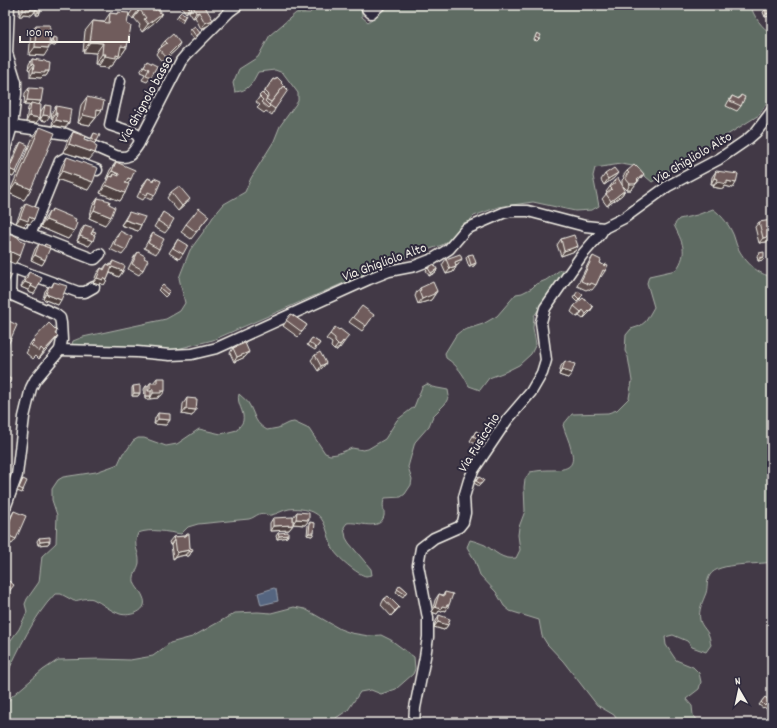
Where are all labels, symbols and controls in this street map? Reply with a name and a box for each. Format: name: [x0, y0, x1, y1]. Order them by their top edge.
scale bar: [20, 18, 129, 44]
text: 100 m: [26, 25, 53, 42]
street label: Via Ghignolo basso: [114, 53, 179, 147]
street label: Via Ghigliolo Alto: [650, 127, 736, 190]
street label: Via Ghigliolo Alto: [340, 238, 430, 287]
street label: Via Fusicchio: [454, 410, 506, 476]
north arrow: [719, 670, 759, 710]
text: N: [734, 674, 742, 690]

